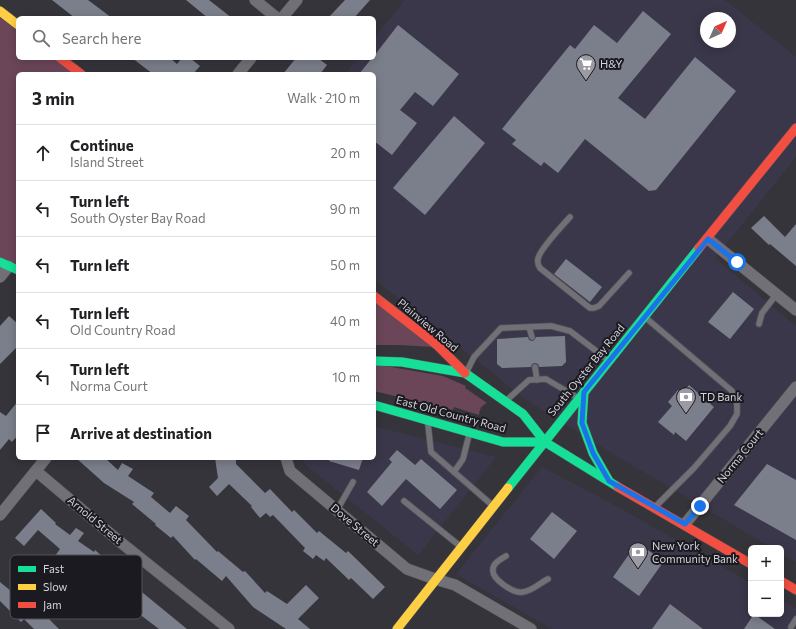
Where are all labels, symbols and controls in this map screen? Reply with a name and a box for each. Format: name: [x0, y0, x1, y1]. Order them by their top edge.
north arrow: [700, 12, 736, 48]
search box: [16, 16, 376, 60]
icon: search: [30, 27, 52, 49]
text: Search here: [62, 29, 141, 47]
supermarket icon: H&Y: [575, 53, 597, 81]
place label: H&Y: [600, 57, 622, 70]
text: 3 min: [32, 88, 75, 109]
text: Walk · 210 m: [287, 90, 360, 106]
text: Continue: [70, 136, 134, 154]
icon: ahead: [32, 142, 54, 164]
text: 20 m: [331, 145, 360, 161]
text: Island Street: [70, 154, 144, 170]
text: Turn left: [70, 192, 129, 210]
icon: left: [32, 198, 54, 220]
text: 90 m: [330, 201, 360, 217]
text: South Oyster Bay Road: [70, 210, 205, 226]
route start: [728, 253, 746, 271]
icon: left: [32, 254, 54, 276]
text: Turn left: [70, 256, 129, 274]
text: 50 m: [330, 257, 360, 273]
street label: Plainview Road: [395, 295, 461, 354]
text: Turn left: [70, 304, 129, 322]
icon: left: [32, 310, 54, 332]
text: 40 m: [330, 313, 360, 329]
street label: South Oyster Bay Road: [544, 321, 627, 418]
text: Old Country Road: [70, 322, 175, 338]
text: Turn left: [70, 360, 129, 378]
icon: left: [32, 366, 54, 388]
text: 10 m: [332, 369, 360, 385]
text: Norma Court: [70, 378, 148, 394]
bank icon: TD Bank: [675, 386, 697, 414]
place label: TD Bank: [700, 390, 742, 403]
street label: East Old Country Road: [395, 393, 507, 434]
icon: arrive: [32, 422, 54, 444]
text: Arrive at destination: [70, 424, 212, 442]
street label: Norma Court: [714, 426, 766, 485]
street label: Arnold Street: [65, 493, 126, 547]
route end: [691, 497, 709, 515]
street label: Dove Street: [329, 501, 382, 549]
place label: New York Community Bank: [652, 539, 738, 565]
bank icon: New York Community Bank: [627, 541, 649, 569]
map controls: [748, 545, 784, 617]
button: +: [748, 545, 784, 581]
legend: [10, 555, 142, 619]
text: Fast: [43, 562, 65, 575]
text: Slow: [43, 580, 68, 593]
button: −: [748, 581, 784, 617]
text: Jam: [43, 598, 62, 612]

